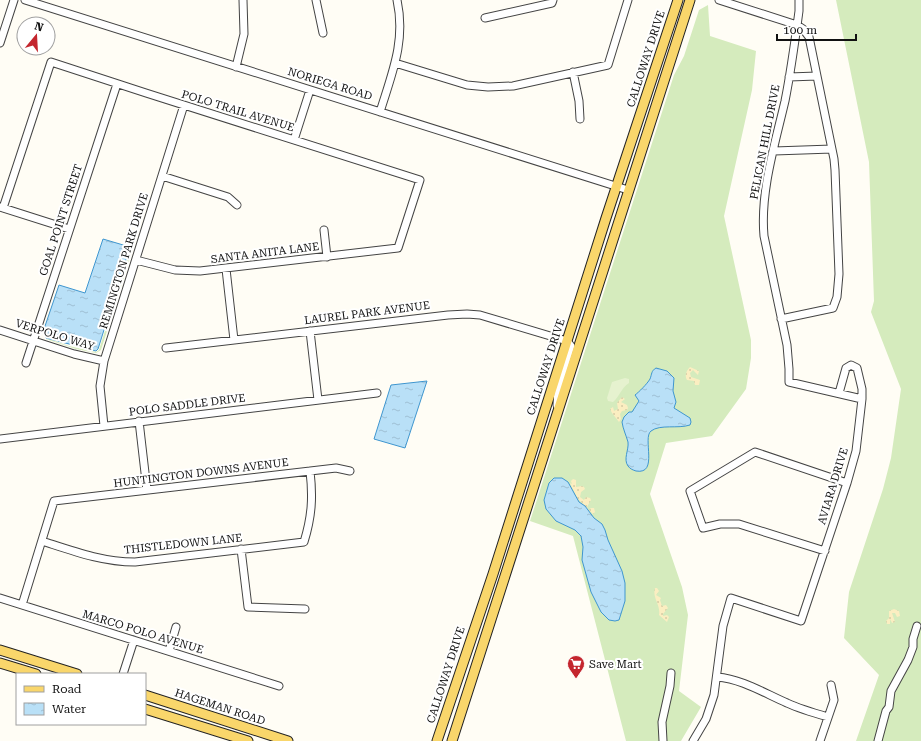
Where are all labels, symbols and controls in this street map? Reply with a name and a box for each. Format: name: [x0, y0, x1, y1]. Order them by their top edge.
street label: CALLOWAY DRIVE: [624, 9, 668, 109]
north arrow: [16, 16, 56, 56]
scale bar: [777, 16, 856, 42]
text: N: [33, 19, 45, 35]
text: 100 m: [783, 23, 817, 37]
street label: NORIEGA ROAD: [286, 65, 374, 103]
street label: PELICAN HILL DRIVE: [747, 83, 783, 201]
street label: POLO TRAIL AVENUE: [180, 88, 296, 134]
street label: GOAL POINT STREET: [37, 163, 85, 277]
street label: REMINGTON PARK DRIVE: [97, 191, 151, 331]
street label: SANTA ANITA LANE: [210, 240, 320, 266]
street label: LAUREL PARK AVENUE: [303, 299, 431, 327]
street label: VERPOLO WAY: [14, 317, 97, 353]
street label: CALLOWAY DRIVE: [524, 317, 568, 417]
street label: POLO SADDLE DRIVE: [128, 391, 246, 419]
street label: AVIARA DRIVE: [815, 446, 851, 526]
street label: HUNTINGTON DOWNS AVENUE: [113, 456, 289, 490]
street label: THISTLEDOWN LANE: [123, 531, 243, 557]
street label: MARCO POLO AVENUE: [81, 607, 205, 657]
street label: CALLOWAY DRIVE: [424, 625, 468, 725]
supermarket icon: Save Mart: [566, 654, 586, 679]
place label: Save Mart: [589, 658, 642, 671]
legend: [16, 673, 146, 725]
text: Road: [52, 682, 82, 696]
street label: HAGEMAN ROAD: [173, 686, 267, 728]
text: Water: [52, 702, 86, 716]

